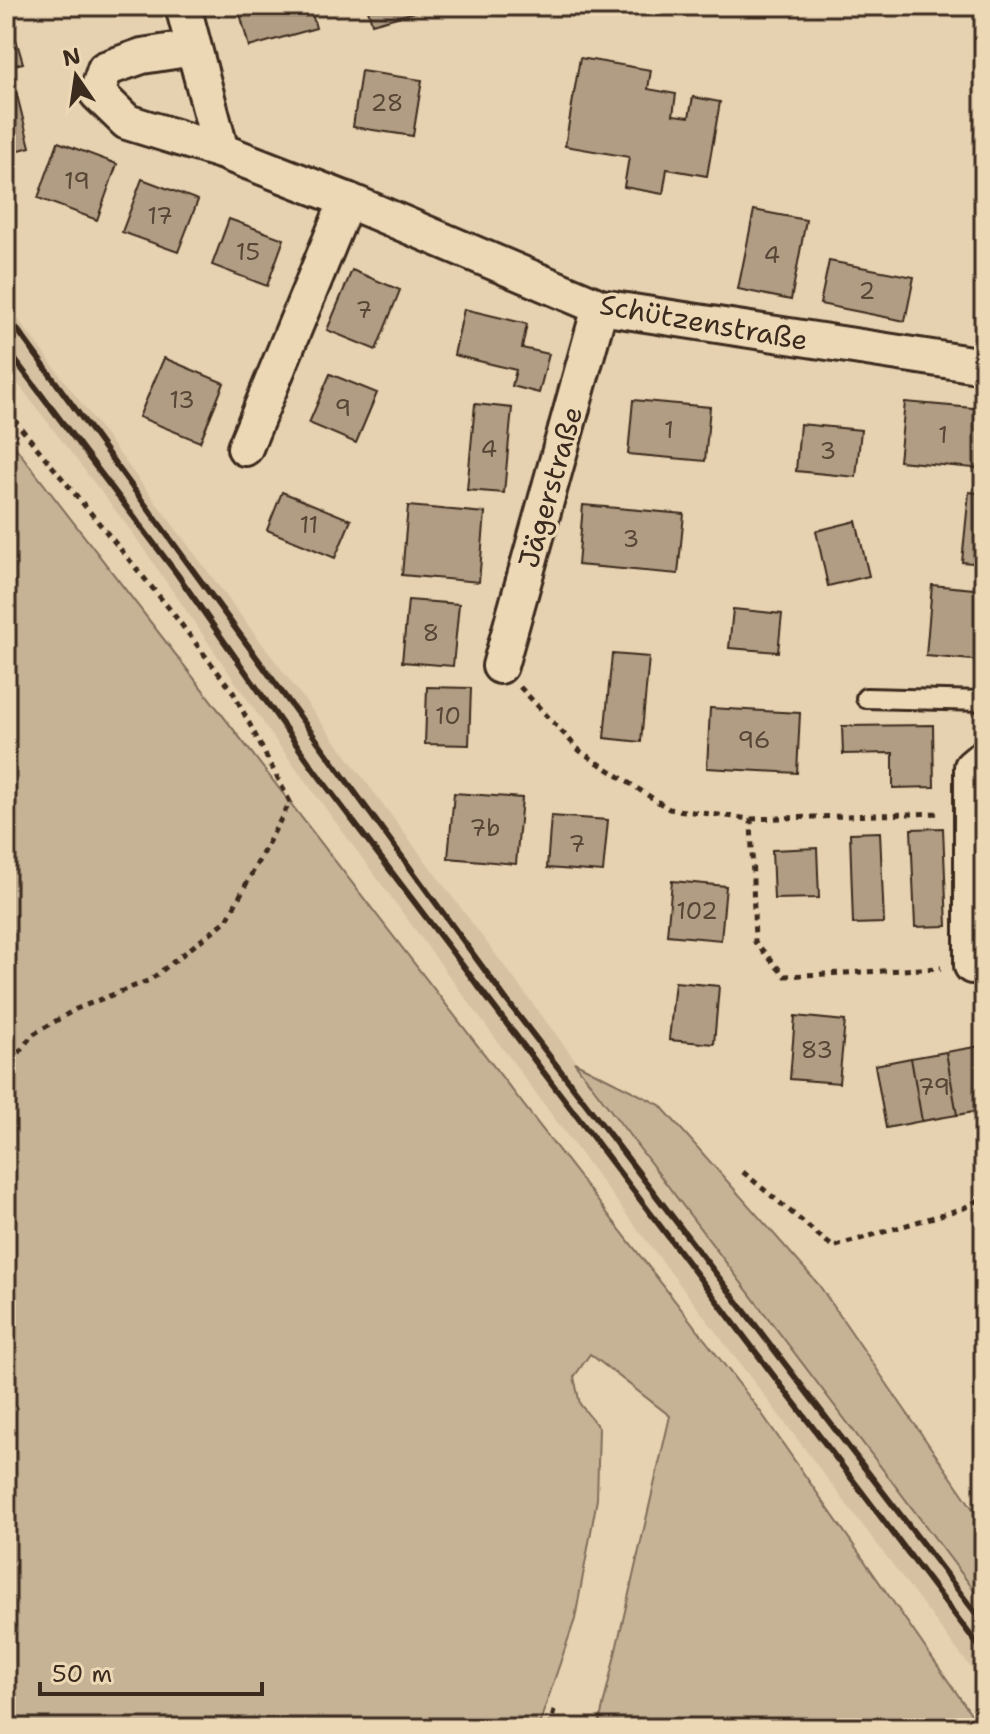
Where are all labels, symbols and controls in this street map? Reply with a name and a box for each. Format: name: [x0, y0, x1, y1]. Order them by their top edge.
north arrow: [36, 36, 116, 116]
text: N: [60, 41, 83, 73]
house number: 28: [371, 87, 403, 119]
house number: 19: [64, 165, 90, 197]
house number: 17: [147, 200, 173, 232]
house number: 15: [236, 236, 260, 268]
house number: 4: [764, 239, 780, 271]
house number: 2: [859, 275, 875, 307]
street label: Schützenstraße: [597, 285, 811, 359]
house number: 7: [356, 294, 372, 326]
house number: 13: [169, 384, 195, 416]
house number: 9: [335, 392, 351, 424]
street label: Jägerstraße: [509, 402, 591, 572]
house number: 1: [664, 414, 674, 446]
house number: 1: [938, 419, 948, 451]
house number: 4: [481, 433, 497, 465]
house number: 3: [820, 435, 836, 467]
house number: 11: [299, 509, 319, 541]
house number: 3: [623, 523, 639, 555]
house number: 8: [423, 617, 439, 649]
house number: 10: [435, 700, 461, 732]
house number: 96: [737, 724, 771, 756]
house number: 7b: [470, 812, 500, 844]
house number: 7: [569, 828, 585, 860]
house number: 102: [676, 895, 718, 927]
house number: 83: [801, 1034, 833, 1066]
house number: 79: [918, 1071, 950, 1103]
scale bar: [40, 1646, 262, 1696]
text: 50 m: [52, 1658, 112, 1690]

